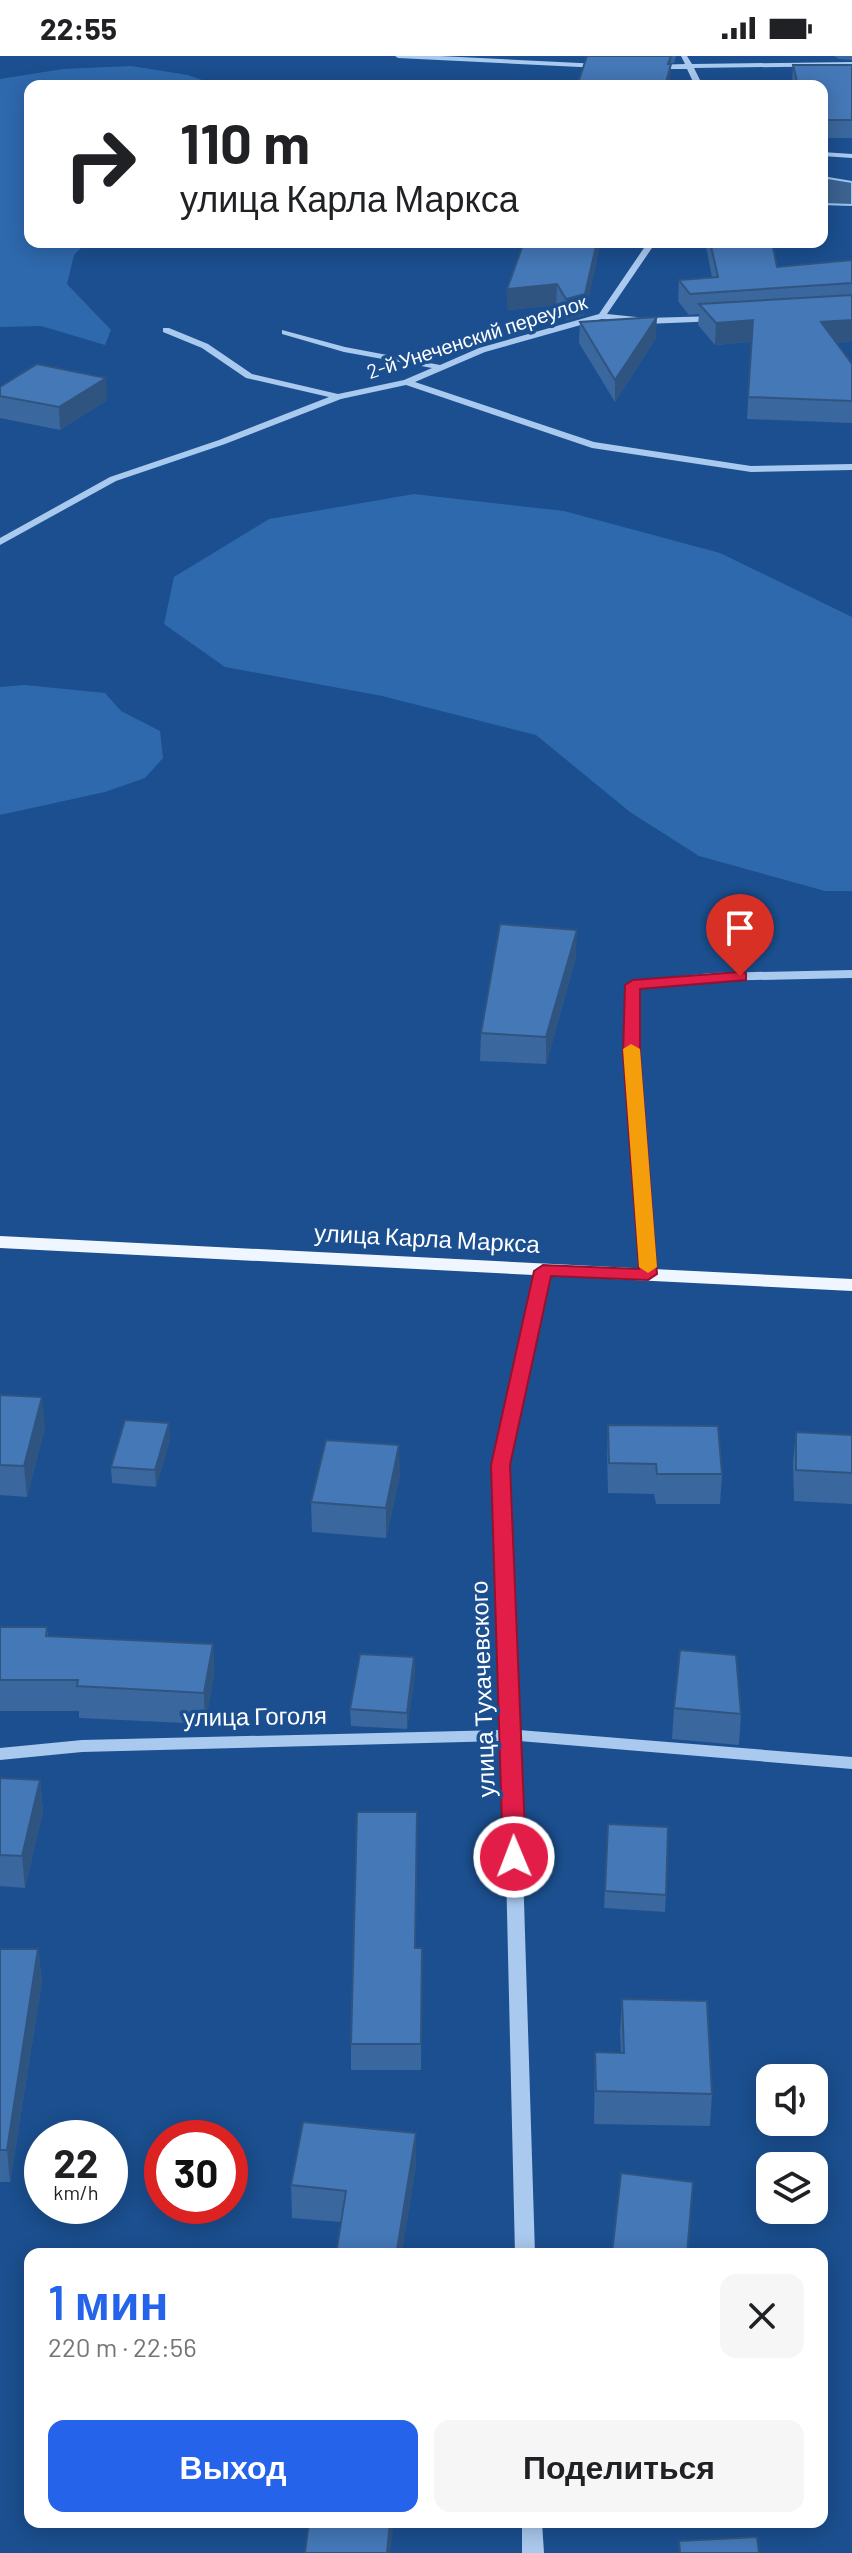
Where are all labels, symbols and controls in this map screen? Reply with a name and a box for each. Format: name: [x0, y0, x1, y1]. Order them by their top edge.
text: 22:55: [40, 10, 117, 46]
text: 110 m: [180, 108, 310, 175]
icon: right: [48, 112, 152, 216]
text: улица Карла Маркса: [180, 176, 519, 219]
street label: 2-й Унеченский переулок: [364, 289, 590, 383]
pin: [706, 894, 774, 976]
icon: arrive: [718, 906, 762, 950]
street label: улица Карла Маркса: [314, 1217, 541, 1258]
street label: улица Тухачевского: [463, 1580, 500, 1798]
street label: улица Гоголя: [183, 1700, 327, 1731]
position arrow: [472, 1815, 556, 1899]
map controls: [756, 2064, 828, 2224]
button: sound: [756, 2064, 828, 2136]
speed limit sign: 30: [144, 2120, 248, 2224]
text: 22: [54, 2138, 98, 2186]
button: layers: [756, 2152, 828, 2224]
text: km/h: [53, 2180, 99, 2204]
text: 1 мин: [48, 2272, 169, 2330]
button: close: [720, 2274, 804, 2358]
text: 220 m · 22:56: [48, 2331, 197, 2362]
button: Выход: [48, 2420, 418, 2512]
button: Поделиться: [434, 2420, 804, 2512]

